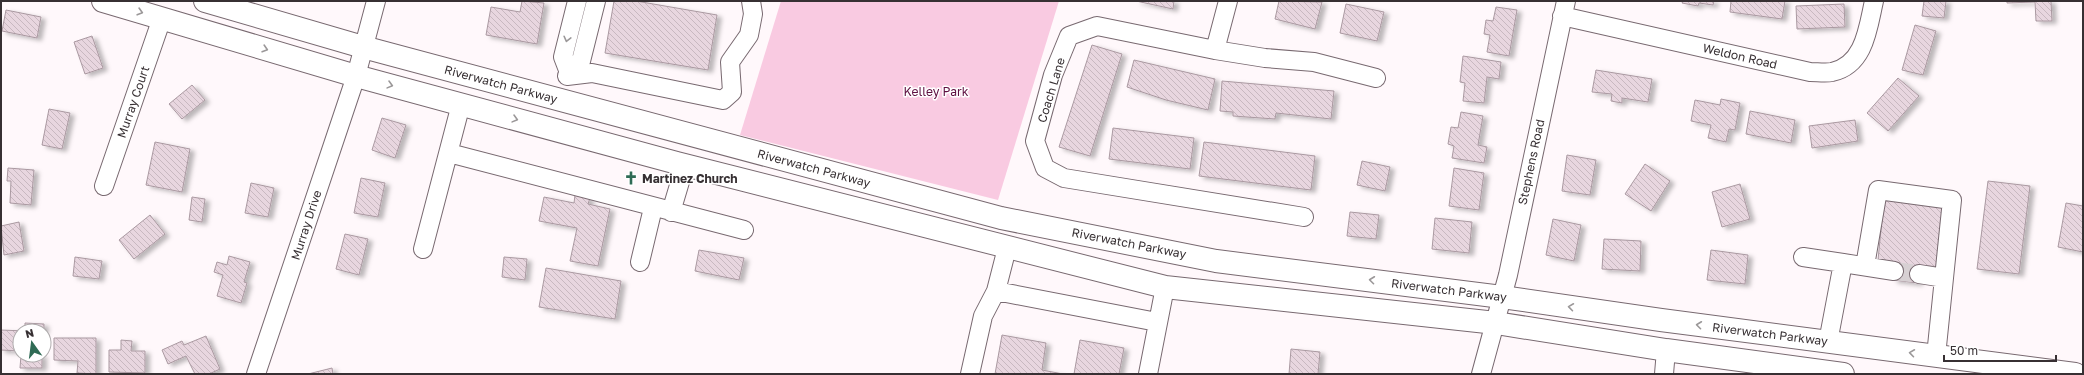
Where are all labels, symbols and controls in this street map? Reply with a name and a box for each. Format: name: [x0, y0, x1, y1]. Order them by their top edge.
one-way arrow: [137, 7, 144, 16]
one-way arrow: [564, 36, 572, 42]
street label: Weldon Road: [1701, 40, 1779, 72]
one-way arrow: [261, 44, 268, 53]
street label: Coach Lane: [1034, 56, 1068, 124]
street label: Riverwatch Parkway: [443, 62, 559, 106]
street label: Murray Court: [114, 64, 152, 140]
one-way arrow: [387, 81, 393, 89]
park label: Kelley Park: [904, 84, 969, 99]
one-way arrow: [512, 114, 519, 123]
street label: Stephens Road: [1515, 118, 1547, 206]
street label: Riverwatch Parkway: [756, 146, 872, 190]
church icon: Martinez Church: [623, 170, 639, 186]
place label: Martinez Church: [642, 171, 738, 186]
street label: Murray Drive: [288, 188, 324, 262]
street label: Riverwatch Parkway: [1070, 225, 1188, 262]
street label: Riverwatch Parkway: [1390, 275, 1508, 305]
one-way arrow: [1369, 276, 1375, 285]
one-way arrow: [1568, 303, 1574, 312]
street label: Riverwatch Parkway: [1711, 319, 1829, 349]
one-way arrow: [1696, 321, 1702, 330]
north arrow: [12, 323, 52, 363]
text: N: [24, 325, 35, 340]
scale bar: [1944, 337, 2056, 363]
text: 50 m: [1950, 343, 1978, 358]
one-way arrow: [1909, 348, 1915, 357]

